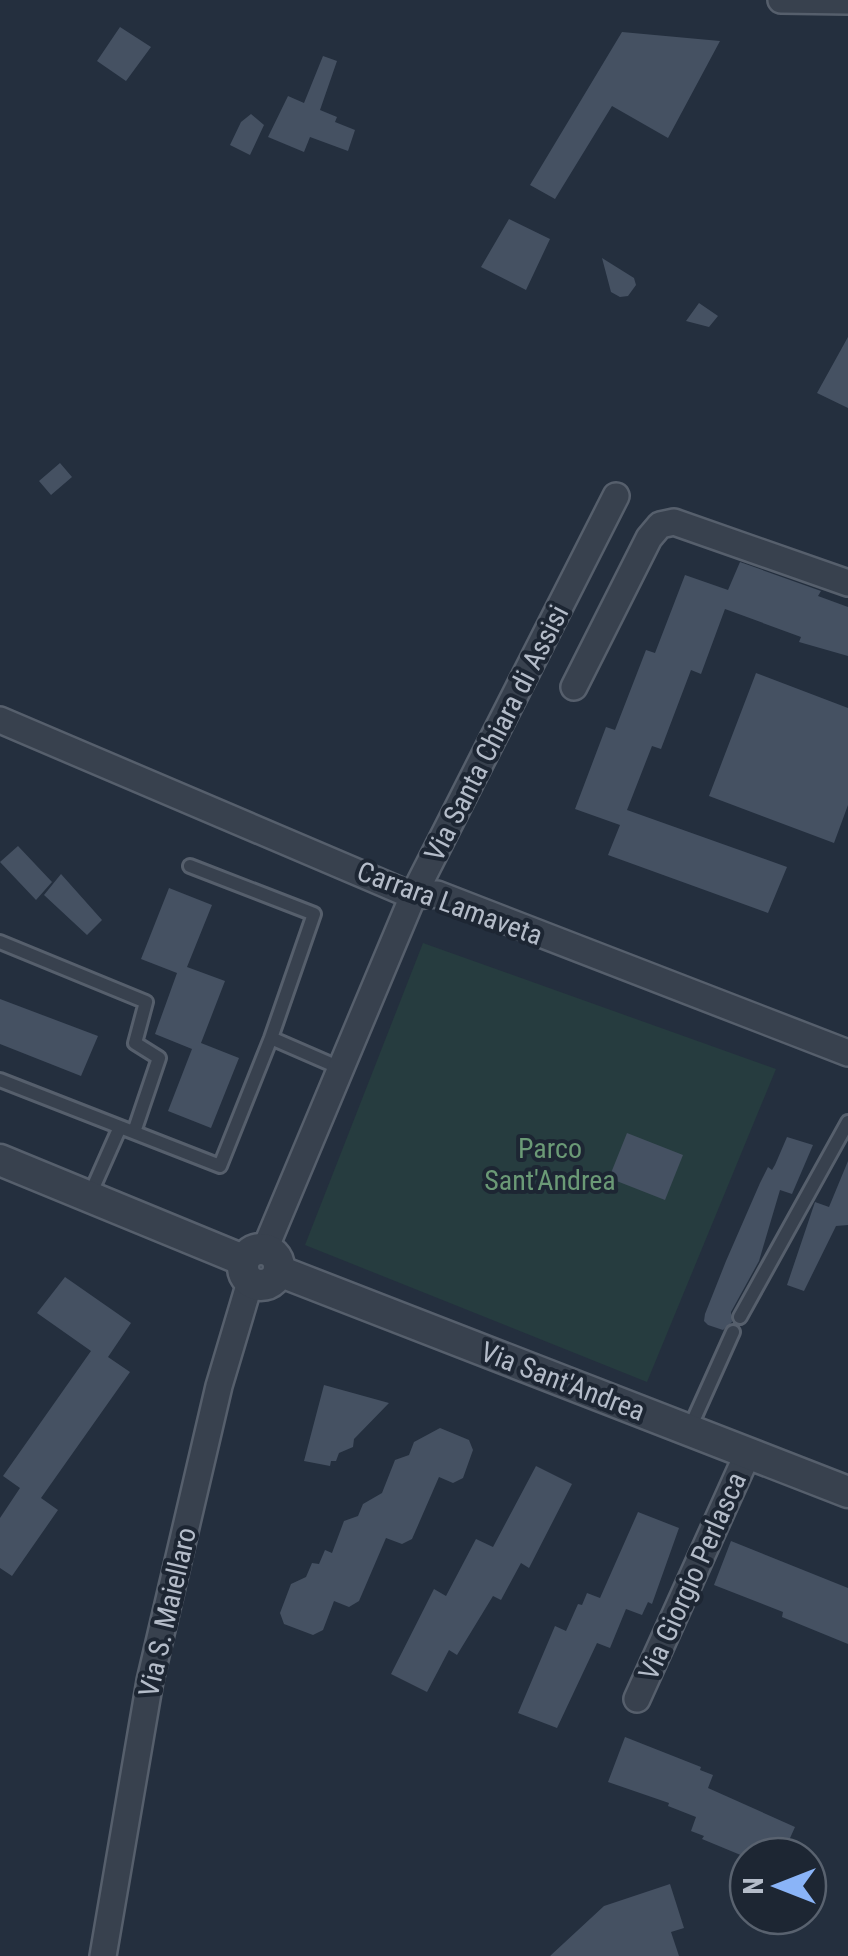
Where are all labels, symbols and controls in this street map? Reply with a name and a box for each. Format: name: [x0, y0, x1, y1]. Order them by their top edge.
street label: Via Santa Chiara di Assisi: [418, 600, 575, 867]
street label: Carrara Lamaveta: [353, 855, 547, 952]
park label: Parco Sant'Andrea: [484, 1132, 616, 1197]
street label: Via Sant'Andrea: [476, 1335, 650, 1428]
street label: Via Giorgio Perlasca: [632, 1467, 753, 1685]
street label: Via S. Maiellaro: [132, 1524, 203, 1700]
north arrow: [728, 1836, 828, 1936]
text: N: [737, 1877, 770, 1895]

